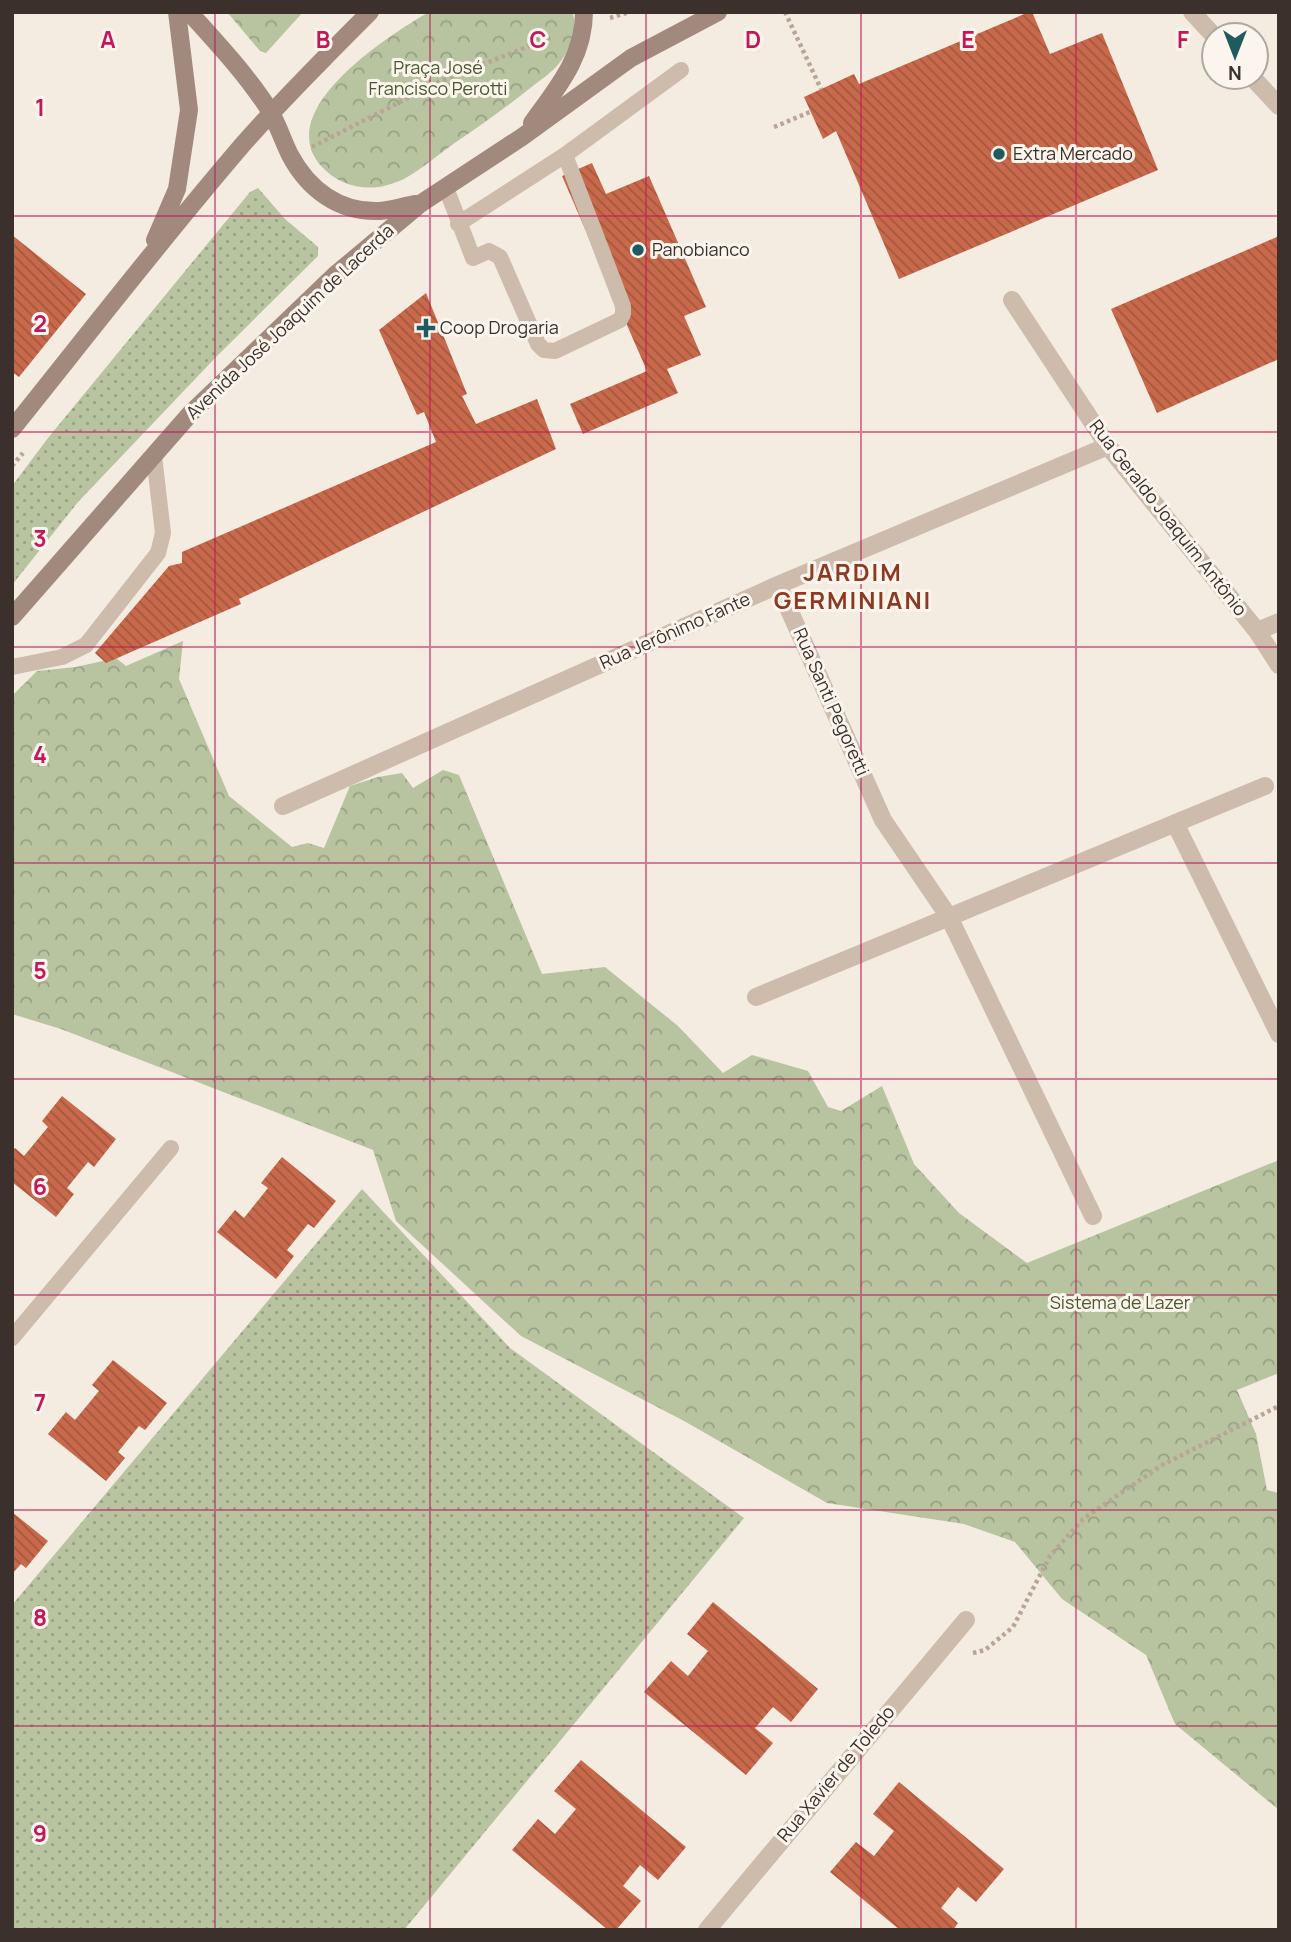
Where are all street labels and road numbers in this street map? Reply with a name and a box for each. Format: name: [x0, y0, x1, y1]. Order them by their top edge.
street label: Avenida José Joaquim de Lacerda: [180, 218, 398, 424]
street label: Rua Geraldo Joaquim Antônio: [1085, 414, 1253, 620]
street label: Rua Jerônimo Fante: [595, 586, 754, 674]
street label: Rua Santi Pegoretti: [789, 624, 875, 779]
street label: Rua Xavier de Toledo: [771, 1700, 899, 1847]

